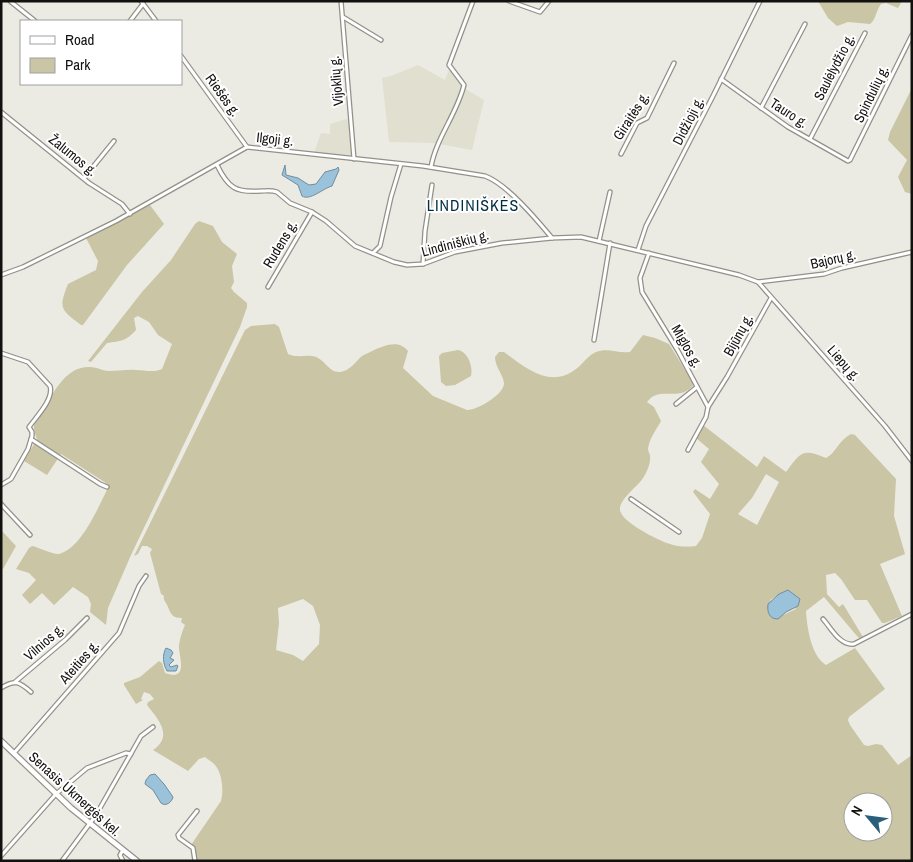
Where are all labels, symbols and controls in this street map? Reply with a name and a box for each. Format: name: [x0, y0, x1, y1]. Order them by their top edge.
legend: [20, 20, 182, 85]
text: Road: [65, 29, 94, 50]
street label: Saulėlydžio g.: [810, 31, 858, 103]
text: Park: [65, 54, 91, 75]
street label: Vijoklių g.: [325, 55, 347, 107]
street label: Spindulių g.: [849, 63, 893, 125]
street label: Riešės g.: [201, 70, 245, 120]
street label: Giraitės g.: [609, 89, 653, 143]
street label: Didžioji g.: [668, 94, 708, 148]
street label: Tauro g.: [767, 94, 811, 132]
street label: Ilgoji g.: [256, 128, 294, 150]
street label: Žalumos g.: [45, 130, 101, 180]
district label: LINDINIŠKĖS: [427, 194, 519, 216]
street label: Rudens g.: [259, 217, 301, 271]
street label: Lindiniškių g.: [419, 225, 491, 261]
street label: Bajorų g.: [809, 245, 857, 273]
street label: Bijūnų g.: [719, 311, 757, 359]
street label: Miglos g.: [668, 321, 706, 371]
street label: Liepų g.: [824, 341, 864, 385]
street label: Vilnios g.: [20, 620, 68, 664]
street label: Ateities g.: [55, 637, 103, 688]
street label: Senasis Ukmergės kel.: [25, 748, 125, 840]
north arrow: [843, 792, 893, 842]
text: N: [847, 803, 867, 819]

